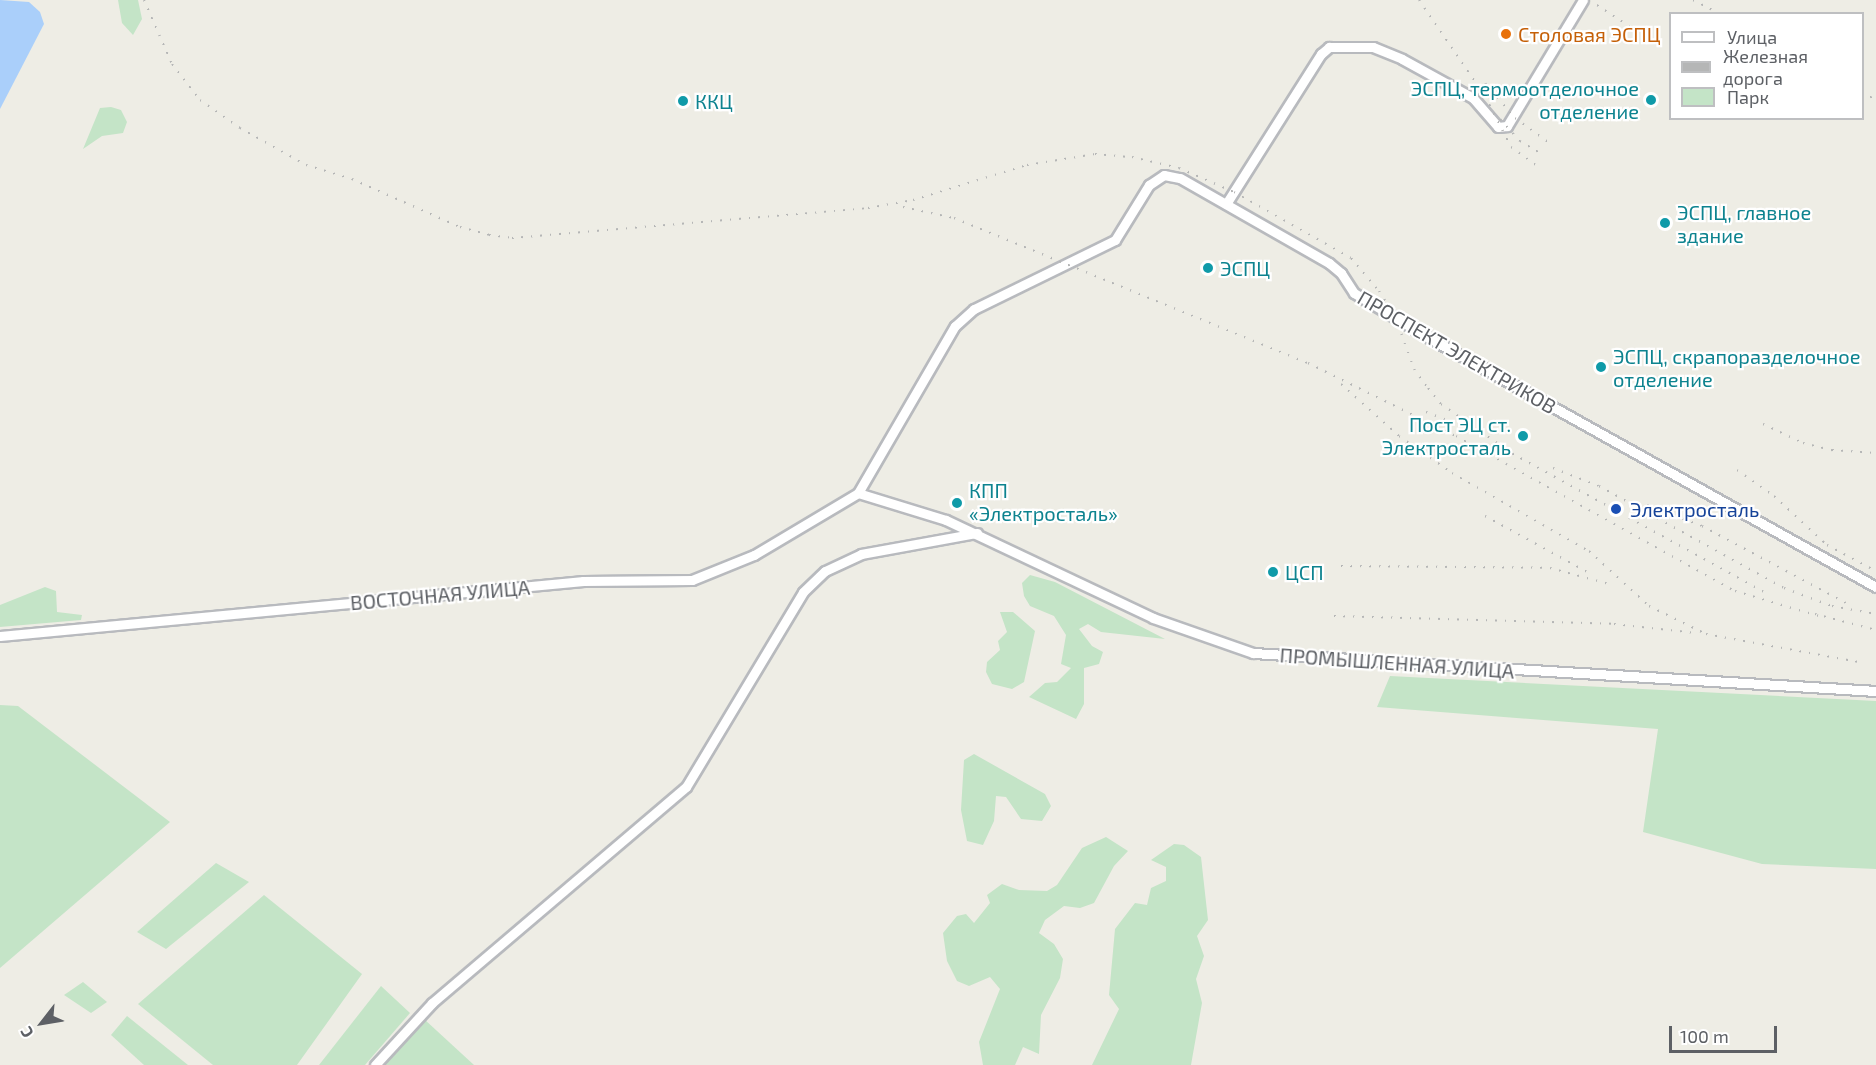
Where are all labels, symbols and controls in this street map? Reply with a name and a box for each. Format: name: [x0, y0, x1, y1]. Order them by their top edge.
legend: [1669, 12, 1864, 120]
place label: Столовая ЭСПЦ: [1518, 22, 1661, 46]
text: Улица: [1727, 26, 1777, 48]
marker: Столовая ЭСПЦ: [1499, 27, 1513, 41]
text: Железная дорога: [1723, 45, 1808, 89]
place label: ЭСПЦ, термоотделочное отделение: [1411, 77, 1639, 124]
text: Парк: [1727, 86, 1769, 108]
place label: ККЦ: [695, 89, 733, 113]
marker: ЭСПЦ, термоотделочное отделение: [1644, 93, 1658, 107]
marker: ККЦ: [676, 94, 690, 108]
place label: ЭСПЦ, главное здание: [1677, 200, 1811, 247]
marker: ЭСПЦ, главное здание: [1658, 216, 1672, 230]
place label: ЭСПЦ: [1220, 256, 1270, 280]
marker: ЭСПЦ: [1201, 261, 1215, 275]
street label: ПРОСПЕКТ ЭЛЕКТРИКОВ: [1354, 285, 1560, 419]
place label: ЭСПЦ, скрапоразделочное отделение: [1613, 344, 1860, 391]
marker: ЭСПЦ, скрапоразделочное отделение: [1594, 360, 1608, 374]
place label: Пост ЭЦ ст. Электросталь: [1382, 412, 1511, 459]
marker: Пост ЭЦ ст. Электросталь: [1516, 429, 1530, 443]
place label: КПП «Электросталь»: [969, 479, 1118, 526]
marker: КПП «Электросталь»: [950, 496, 964, 510]
place label: Электросталь: [1630, 497, 1759, 521]
marker: Электросталь: [1607, 500, 1625, 518]
place label: ЦСП: [1285, 560, 1324, 584]
marker: ЦСП: [1266, 565, 1280, 579]
street label: ВОСТОЧНАЯ УЛИЦА: [349, 575, 531, 615]
street label: ПРОМЫШЛЕННАЯ УЛИЦА: [1279, 643, 1515, 683]
north arrow: [12, 993, 72, 1053]
scale bar: [1672, 1014, 1780, 1052]
text: С: [16, 1024, 37, 1041]
text: 100 m: [1680, 1025, 1729, 1047]

